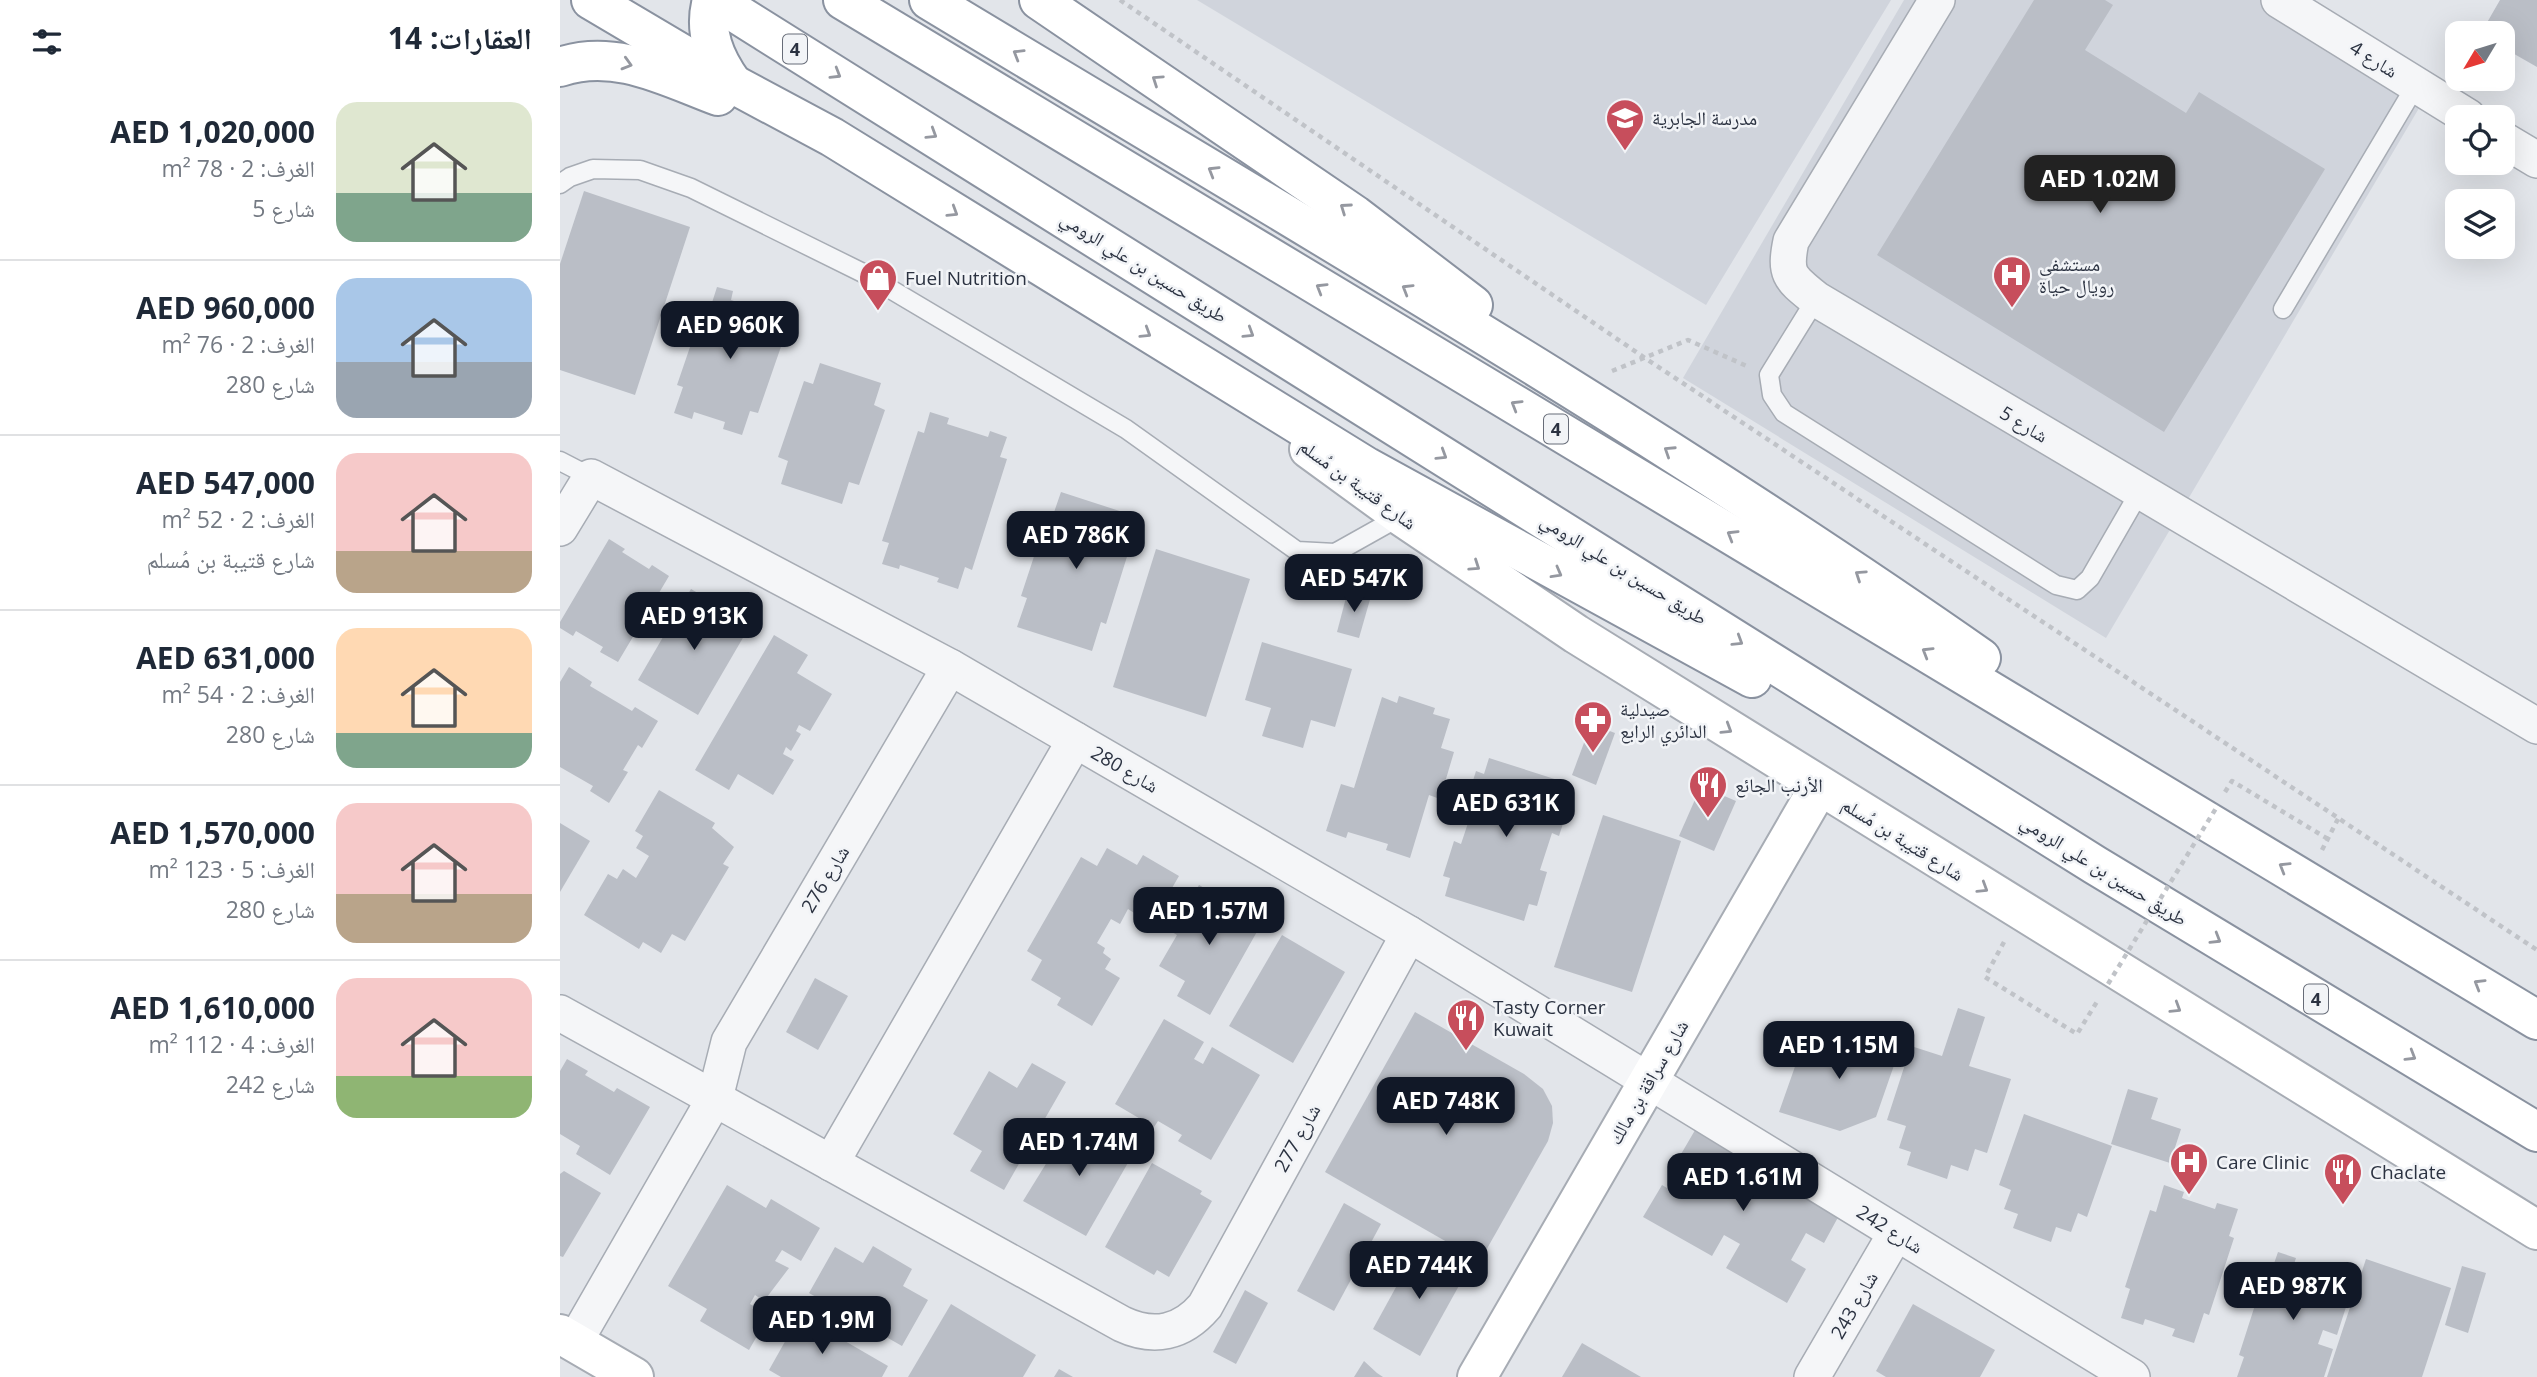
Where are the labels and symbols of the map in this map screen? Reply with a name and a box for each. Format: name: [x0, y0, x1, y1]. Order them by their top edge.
north arrow: [2445, 21, 2515, 91]
road number: 4: [783, 34, 807, 64]
street label: شارع 4: [2345, 34, 2403, 84]
one-way arrow: [1012, 49, 1025, 62]
one-way arrow: [620, 55, 632, 70]
one-way arrow: [828, 66, 841, 79]
one-way arrow: [1152, 76, 1165, 88]
school or university icon: مدرسة الجابرية: [1604, 97, 1646, 152]
place label: مدرسة الجابرية: [1652, 105, 1757, 131]
one-way arrow: [925, 125, 938, 138]
pin: AED 1.02M: [2020, 156, 2180, 215]
one-way arrow: [1207, 167, 1220, 180]
one-way arrow: [945, 204, 958, 217]
one-way arrow: [1340, 204, 1353, 216]
street label: طريق حسين بن علي الرومي: [1054, 205, 1232, 331]
place label: مستشفى رويال حياة: [2039, 251, 2114, 299]
hospital icon: مستشفى رويال حياة: [1991, 254, 2033, 309]
shop icon: Fuel Nutrition: [857, 257, 899, 312]
place label: Fuel Nutrition: [905, 265, 1027, 291]
one-way arrow: [1315, 283, 1328, 296]
one-way arrow: [1402, 284, 1415, 297]
pin: AED 960K: [658, 302, 802, 361]
one-way arrow: [1138, 324, 1151, 337]
one-way arrow: [1242, 325, 1255, 338]
street label: شارع 5: [1995, 399, 2053, 449]
one-way arrow: [1510, 400, 1523, 413]
road number: 4: [1544, 414, 1568, 444]
street label: شارع قتيبة بن مُسلم: [1294, 433, 1422, 535]
one-way arrow: [1434, 446, 1447, 459]
one-way arrow: [1664, 447, 1677, 460]
street label: طريق حسين بن علي الرومي: [1534, 507, 1712, 633]
pin: AED 786K: [1004, 512, 1148, 571]
one-way arrow: [1726, 530, 1739, 543]
pin: AED 547K: [1282, 554, 1426, 614]
one-way arrow: [1467, 557, 1480, 570]
one-way arrow: [1550, 565, 1562, 578]
one-way arrow: [1855, 571, 1868, 583]
pin: AED 913K: [622, 592, 766, 652]
one-way arrow: [1730, 632, 1743, 645]
one-way arrow: [1921, 648, 1934, 661]
place label: صيدلية الدائري الرابع: [1620, 696, 1707, 747]
pharmacy icon: صيدلية الدائري الرابع: [1572, 699, 1614, 754]
one-way arrow: [1720, 721, 1733, 734]
street label: شارع 280: [1087, 739, 1163, 799]
restaurant icon: الأرنب الجائع: [1687, 764, 1729, 819]
place label: الأرنب الجائع: [1735, 772, 1823, 798]
pin: AED 631K: [1434, 780, 1578, 839]
street label: شارع قتيبة بن مُسلم: [1837, 791, 1969, 887]
street label: طريق حسين بن علي الرومي: [2014, 808, 2192, 934]
street label: شارع 276: [795, 841, 855, 917]
one-way arrow: [2278, 862, 2291, 875]
one-way arrow: [1975, 880, 1988, 893]
pin: AED 1.57M: [1129, 888, 1289, 947]
one-way arrow: [2209, 930, 2222, 943]
one-way arrow: [2473, 980, 2486, 993]
road number: 4: [2304, 984, 2328, 1014]
place label: Tasty Corner Kuwait: [1493, 994, 1606, 1042]
restaurant icon: Tasty Corner Kuwait: [1445, 997, 1487, 1052]
one-way arrow: [2169, 999, 2182, 1012]
street label: شارع سراقة بن مالك: [1602, 1015, 1694, 1149]
pin: AED 1.15M: [1759, 1021, 1919, 1081]
one-way arrow: [2404, 1048, 2417, 1061]
pin: AED 748K: [1374, 1078, 1518, 1137]
street label: شارع 277: [1268, 1099, 1326, 1177]
pin: AED 1.74M: [999, 1118, 1159, 1178]
hospital icon: Care Clinic: [2168, 1141, 2210, 1196]
place label: Care Clinic: [2216, 1149, 2309, 1175]
restaurant icon: Chaclate: [2322, 1151, 2364, 1206]
pin: AED 1.61M: [1663, 1154, 1823, 1213]
place label: Chaclate: [2370, 1159, 2446, 1185]
street label: شارع 242: [1852, 1198, 1928, 1260]
pin: AED 744K: [1347, 1242, 1491, 1301]
pin: AED 987K: [2221, 1262, 2365, 1322]
street label: شارع 243: [1824, 1267, 1884, 1343]
pin: AED 1.9M: [750, 1296, 894, 1356]

